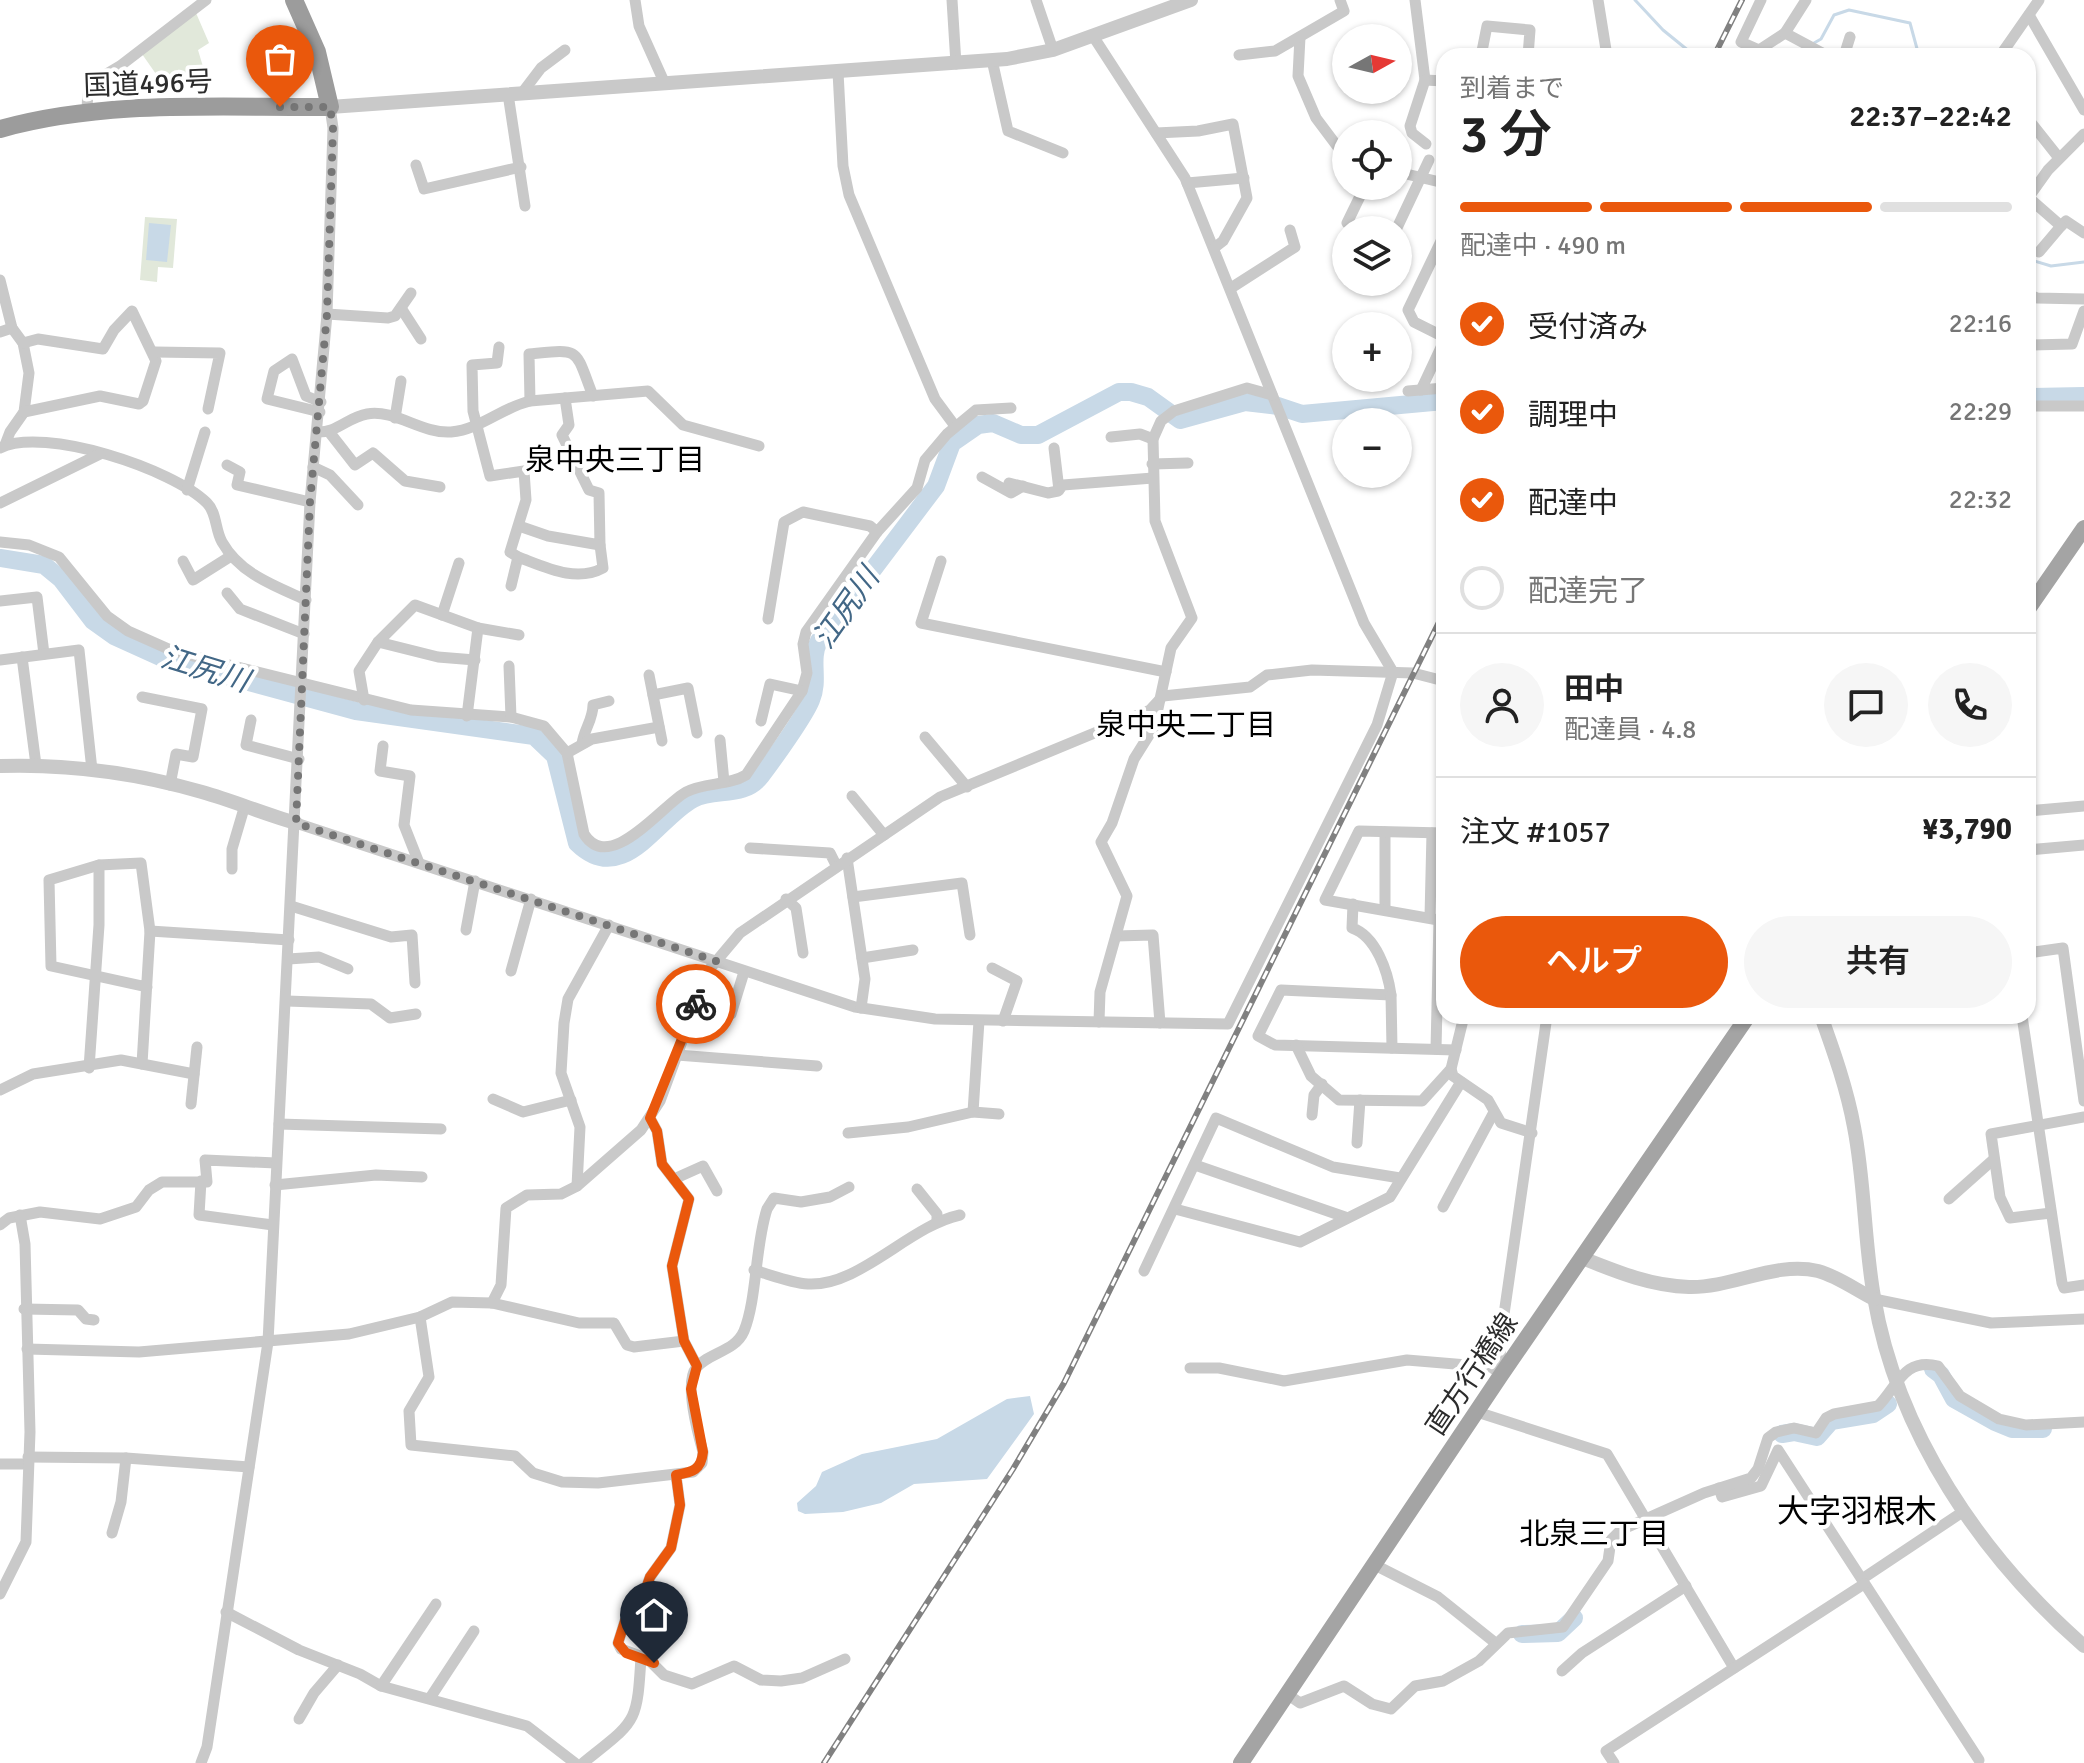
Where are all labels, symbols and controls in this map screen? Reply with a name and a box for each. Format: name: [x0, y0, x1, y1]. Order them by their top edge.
north arrow: [1332, 24, 1412, 104]
map controls: [1332, 24, 1412, 488]
pin: [246, 25, 314, 107]
icon: bag: [258, 37, 302, 81]
street label: 国道496号: [83, 65, 213, 103]
text: 到着まで: [1460, 73, 1564, 105]
text: 22:37–22:42: [1849, 98, 2012, 135]
text: 3 分: [1460, 103, 1552, 167]
button: locate: [1332, 120, 1412, 200]
button: layers: [1332, 216, 1412, 296]
text: 配達中 · 490 m: [1460, 230, 1626, 262]
icon: check: [1460, 302, 1504, 346]
text: 22:16: [1949, 308, 2012, 340]
text: 受付済み: [1528, 309, 1648, 346]
button: +: [1332, 312, 1412, 392]
icon: check: [1460, 390, 1504, 434]
text: 22:29: [1949, 396, 2012, 428]
text: 調理中: [1528, 397, 1618, 434]
button: −: [1332, 408, 1412, 488]
district label: 泉中央三丁目: [525, 442, 705, 479]
icon: check: [1460, 478, 1504, 522]
text: 22:32: [1949, 484, 2012, 516]
text: 配達中: [1528, 485, 1618, 522]
water label: 江尻川: [805, 558, 889, 656]
text: 配達完了: [1528, 573, 1648, 610]
water label: 江尻川: [156, 639, 256, 701]
button: person: [1460, 663, 1544, 747]
button: chat: [1824, 663, 1908, 747]
button: phone: [1928, 663, 2012, 747]
text: 田中: [1564, 671, 1624, 708]
district label: 泉中央二丁目: [1096, 707, 1276, 744]
text: 配達員 · 4.8: [1564, 714, 1696, 746]
text: ¥3,790: [1922, 811, 2012, 848]
text: 注文 #1057: [1460, 814, 1611, 851]
button: ヘルプ: [1460, 916, 1728, 1008]
button: 共有: [1744, 916, 2012, 1008]
courier: [656, 964, 736, 1044]
icon: bike: [674, 982, 718, 1026]
street label: 直方行橋線: [1419, 1307, 1525, 1442]
district label: 大字羽根木: [1777, 1492, 1937, 1531]
district label: 北泉三丁目: [1519, 1516, 1669, 1553]
pin: [620, 1581, 688, 1663]
icon: home: [632, 1593, 676, 1637]

